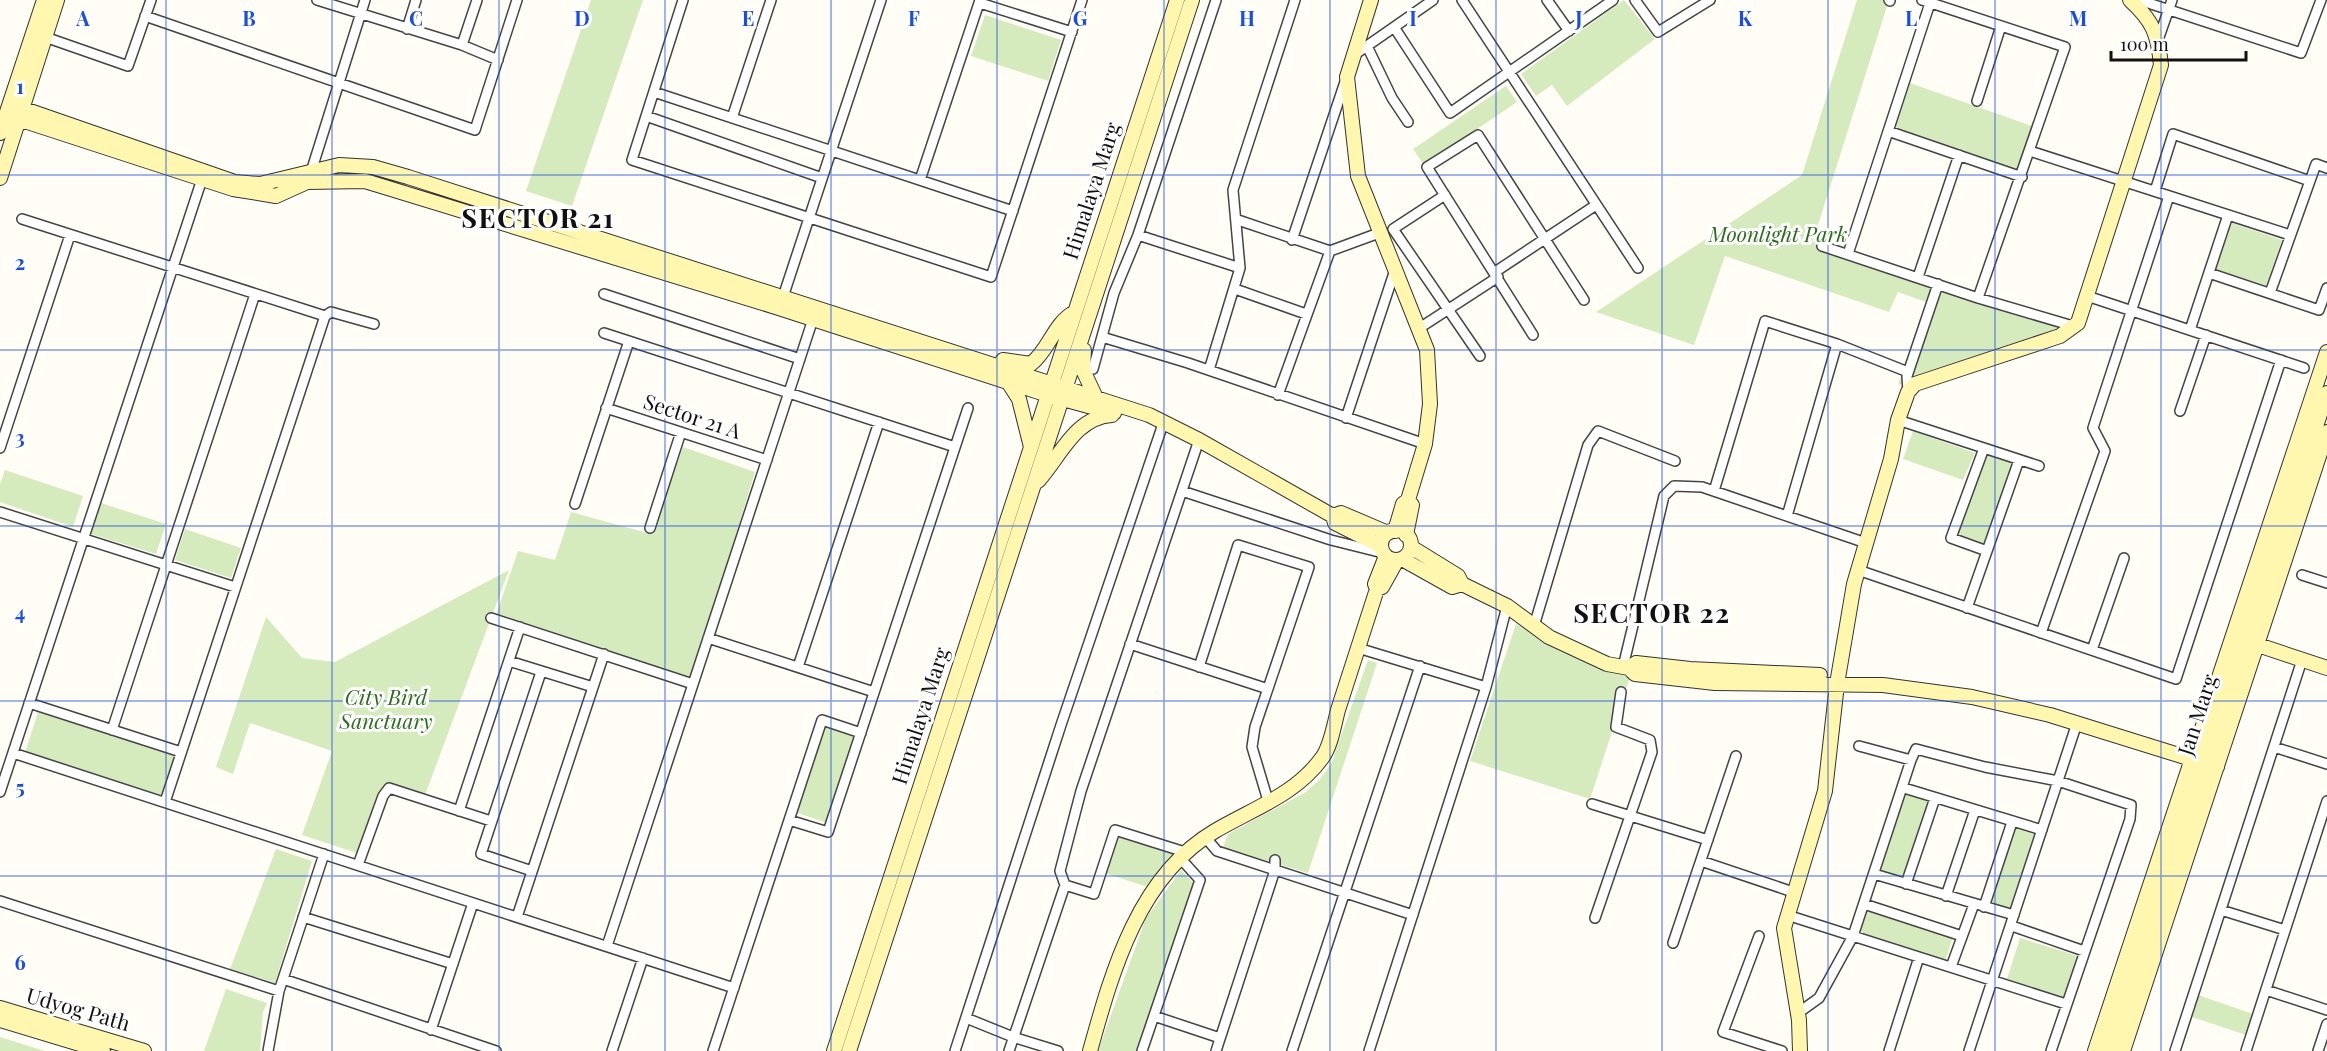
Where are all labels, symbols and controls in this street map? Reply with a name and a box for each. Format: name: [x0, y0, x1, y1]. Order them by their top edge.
text: A: [75, 4, 90, 31]
text: B: [242, 4, 256, 31]
text: C: [409, 4, 423, 31]
text: D: [574, 4, 590, 31]
text: E: [742, 4, 754, 31]
text: F: [908, 4, 920, 31]
text: G: [1073, 4, 1088, 31]
text: H: [1239, 4, 1255, 31]
text: I: [1409, 4, 1417, 31]
text: J: [1574, 4, 1583, 31]
text: K: [1738, 4, 1753, 31]
text: L: [1905, 4, 1917, 31]
text: M: [2069, 4, 2087, 31]
scale bar: [2111, 24, 2246, 62]
text: 100 m: [2120, 32, 2169, 56]
text: 1: [16, 72, 24, 99]
street label: Himalaya Marg: [1055, 118, 1125, 262]
district label: SECTOR 21: [461, 199, 615, 235]
park label: Moonlight Park: [1708, 219, 1847, 247]
text: 2: [15, 248, 25, 275]
street label: Sector 21 A: [640, 386, 746, 444]
text: 3: [15, 423, 25, 450]
district label: SECTOR 22: [1573, 594, 1731, 630]
text: 4: [15, 598, 25, 625]
street label: Himalaya Marg: [884, 643, 954, 787]
street label: Jan Marg: [2170, 670, 2222, 759]
park label: City Bird Sanctuary: [339, 682, 432, 734]
text: 5: [15, 773, 25, 800]
text: 6: [14, 948, 26, 975]
street label: Udyog Path: [23, 980, 134, 1036]

